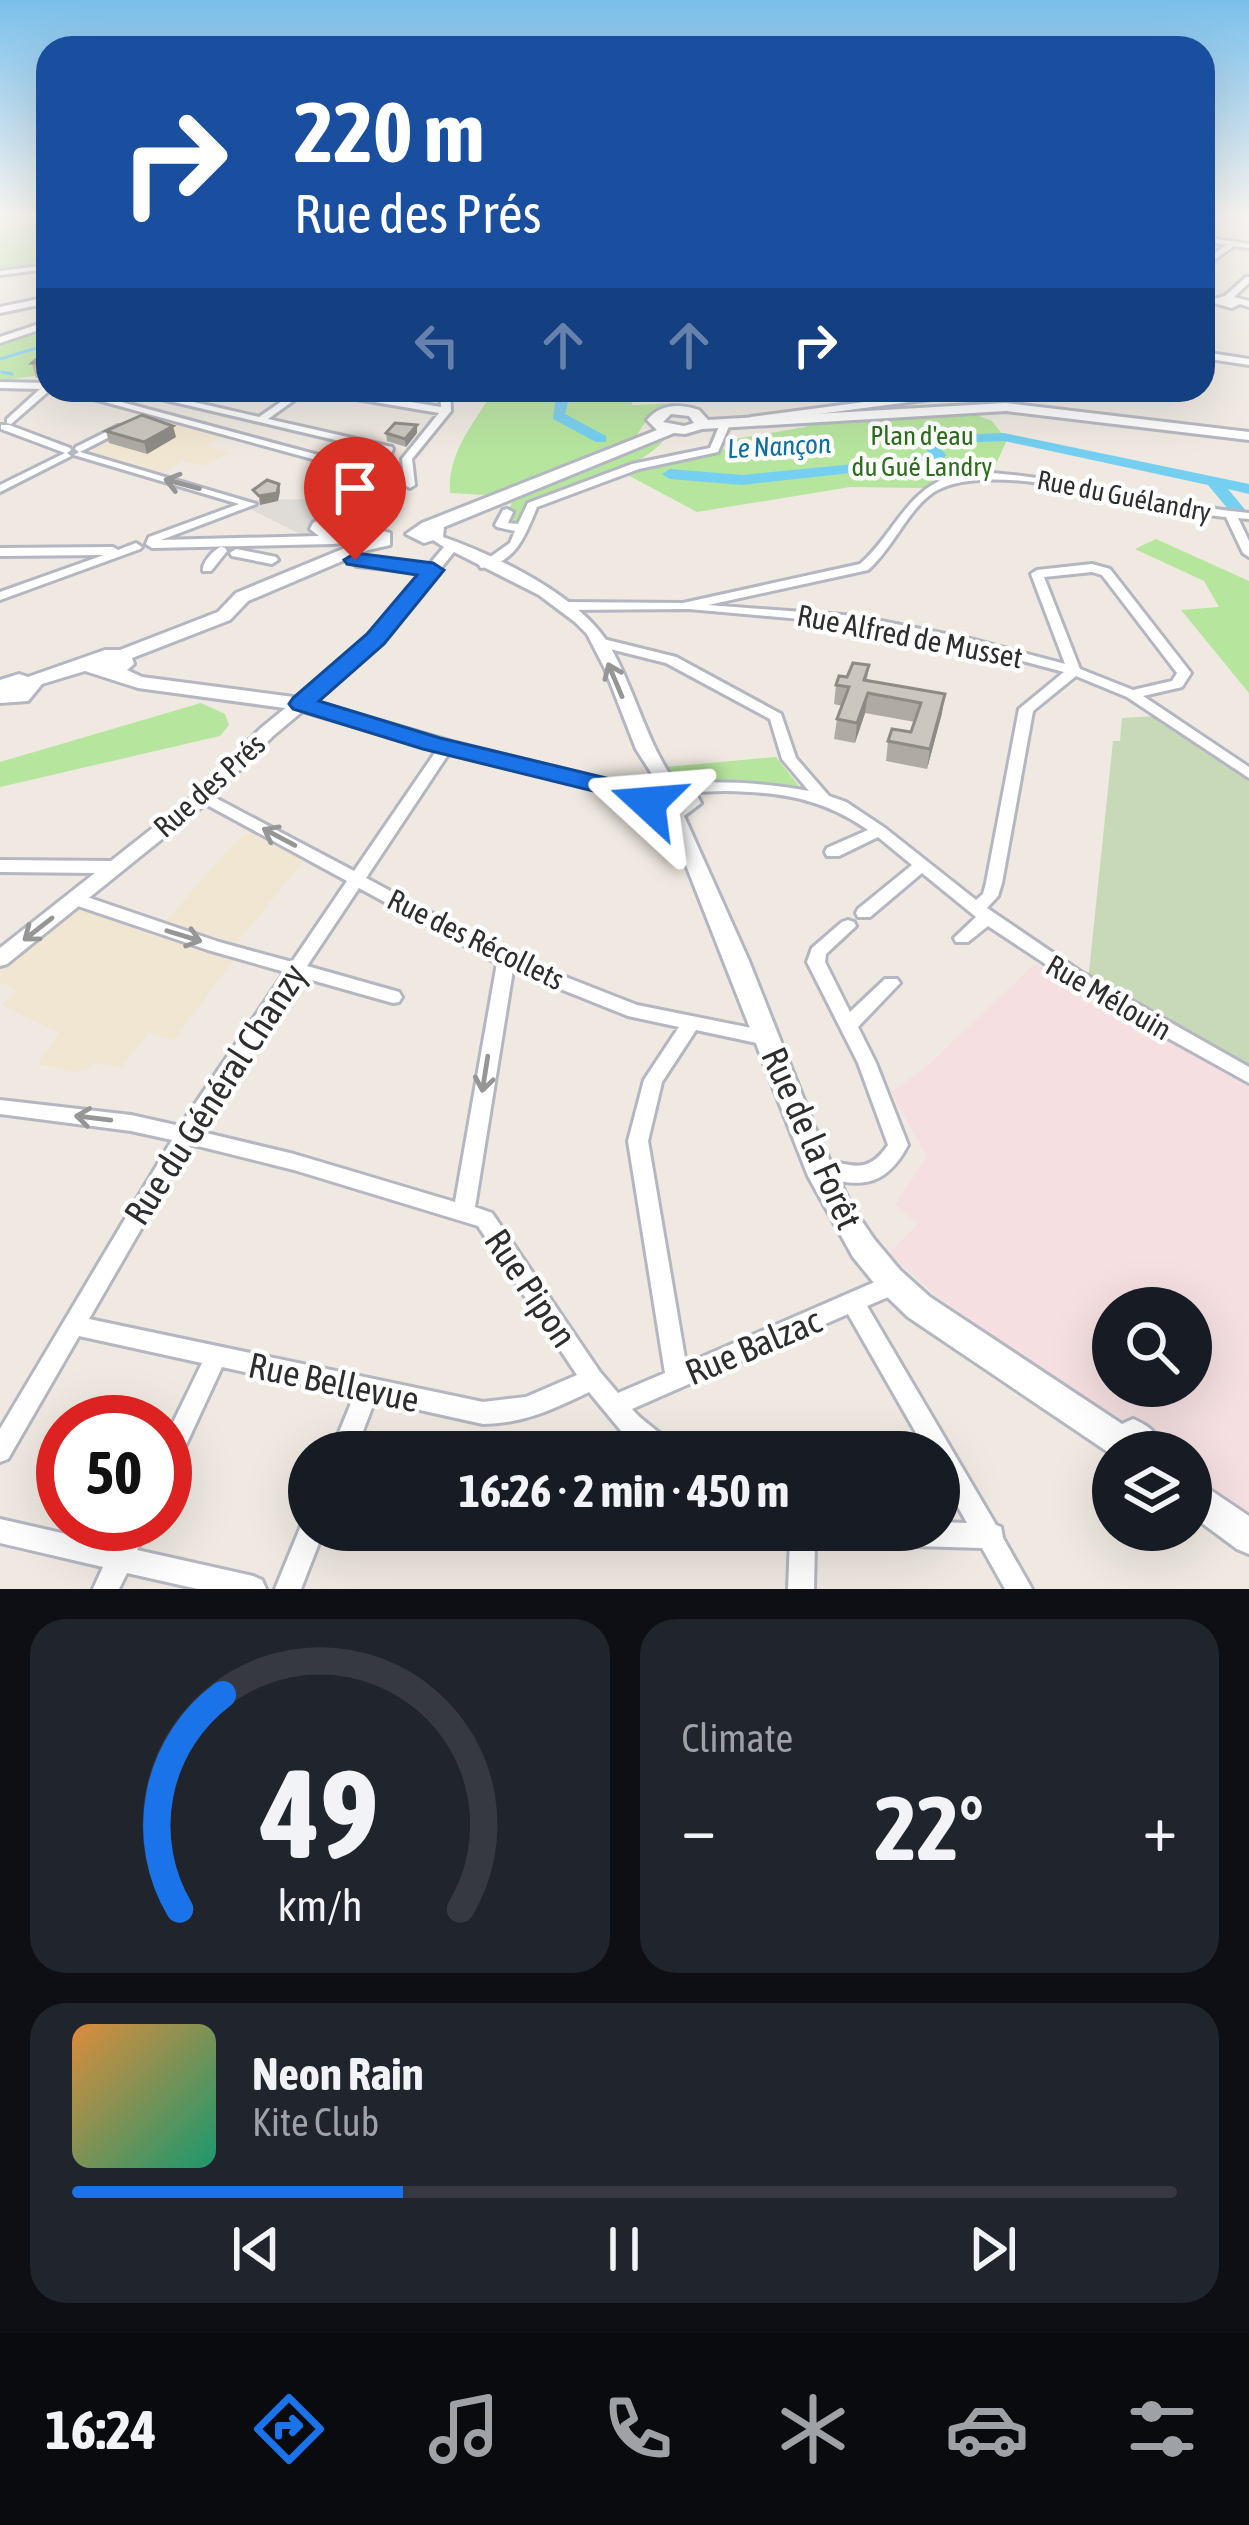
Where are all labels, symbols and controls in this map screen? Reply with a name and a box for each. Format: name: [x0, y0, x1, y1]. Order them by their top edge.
icon: right: [96, 84, 252, 240]
text: 220 m: [294, 84, 484, 180]
text: Rue des Prés: [294, 183, 542, 244]
icon: left: [404, 312, 470, 378]
icon: ahead: [530, 312, 596, 378]
icon: ahead: [656, 312, 722, 378]
icon: right: [782, 312, 848, 378]
park label: Plan d'eau du Gué Landry: [852, 420, 992, 482]
water label: Le Nançon: [726, 428, 832, 464]
pin: [304, 437, 406, 560]
icon: arrive: [322, 455, 388, 521]
street label: Rue du Guélandry: [1034, 464, 1214, 528]
one-way arrow: [164, 472, 202, 494]
street label: Rue Alfred de Musset: [794, 597, 1026, 675]
one-way arrow: [602, 663, 624, 699]
street label: Rue des Prés: [147, 726, 271, 844]
position arrow: [585, 740, 711, 866]
one-way arrow: [262, 825, 297, 848]
street label: Rue des Récollets: [382, 882, 570, 996]
one-way arrow: [22, 915, 54, 942]
one-way arrow: [164, 927, 202, 949]
street label: Rue Mélouin: [1040, 948, 1178, 1046]
street label: Rue du Général Chanzy: [115, 956, 315, 1232]
street label: Rue de la Forêt: [753, 1041, 871, 1235]
one-way arrow: [473, 1054, 496, 1093]
one-way arrow: [74, 1106, 113, 1128]
street label: Rue Pipon: [476, 1221, 586, 1355]
map controls: [1092, 1287, 1212, 1551]
button: search: [1092, 1287, 1212, 1407]
street label: Rue Balzac: [679, 1298, 828, 1393]
street label: Rue Bellevue: [245, 1343, 423, 1421]
speed limit sign: 50: [36, 1395, 192, 1551]
button: layers: [1092, 1431, 1212, 1551]
text: 16:26 · 2 min · 450 m: [459, 1465, 789, 1517]
text: Climate: [682, 1716, 793, 1760]
text: 49: [260, 1741, 378, 1884]
text: 22°: [875, 1776, 984, 1879]
text: −: [682, 1789, 716, 1865]
text: +: [1143, 1789, 1177, 1865]
text: km/h: [277, 1881, 362, 1930]
text: Neon Rain: [252, 2048, 424, 2100]
text: Kite Club: [252, 2100, 379, 2144]
icon: previous: [223, 2216, 289, 2282]
icon: pause: [591, 2216, 657, 2282]
icon: next: [960, 2216, 1026, 2282]
icon: directions: [247, 2387, 331, 2471]
icon: music: [422, 2387, 506, 2471]
icon: phone: [596, 2387, 680, 2471]
icon: climate: [771, 2387, 855, 2471]
icon: car: [945, 2387, 1029, 2471]
icon: filters: [1120, 2387, 1204, 2471]
text: 16:24: [45, 2399, 156, 2460]

